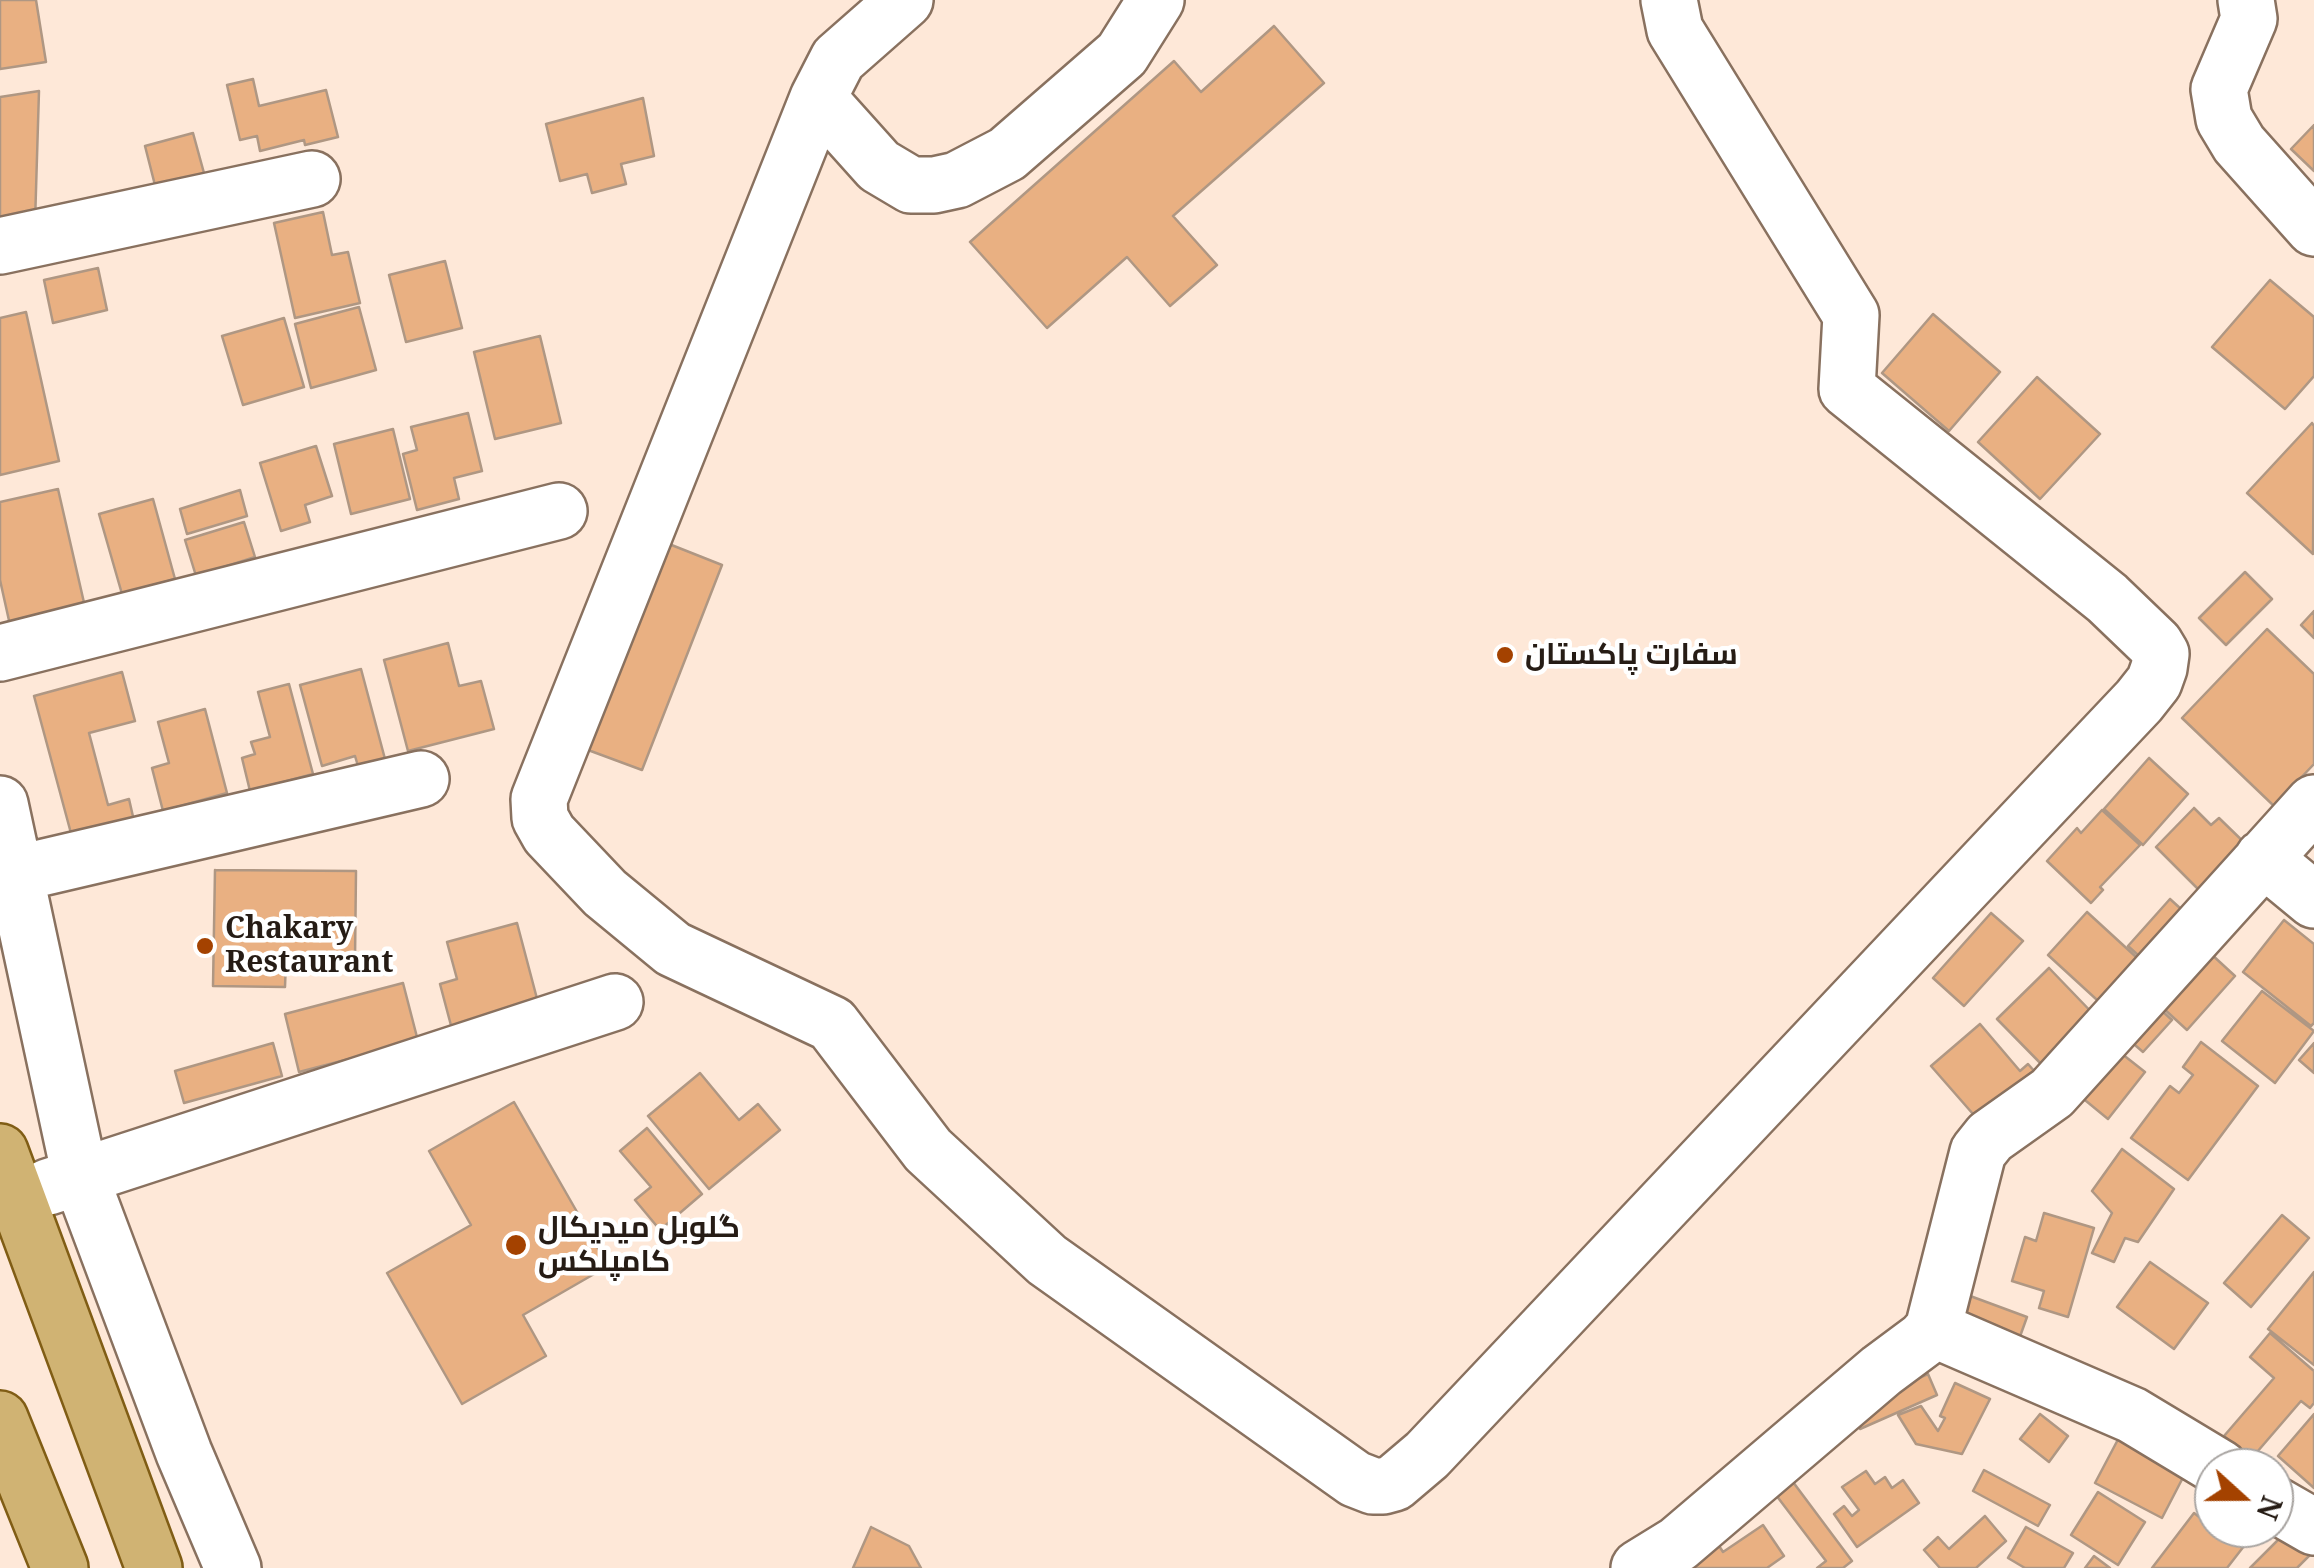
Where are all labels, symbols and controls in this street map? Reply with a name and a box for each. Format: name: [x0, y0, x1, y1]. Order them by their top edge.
place label: سفارت پاکستان: [1525, 637, 1738, 673]
marker: سفارت پاکستان: [1494, 644, 1516, 666]
place label: Chakary Restaurant: [225, 911, 393, 982]
marker: Chakary Restaurant: [194, 935, 216, 957]
place label: گلوبل میدیکال کامپلکس: [538, 1210, 740, 1280]
marker: گلوبل میدیکال کامپلکس: [503, 1232, 529, 1258]
north arrow: [2194, 1448, 2294, 1548]
text: N: [2248, 1491, 2292, 1525]

